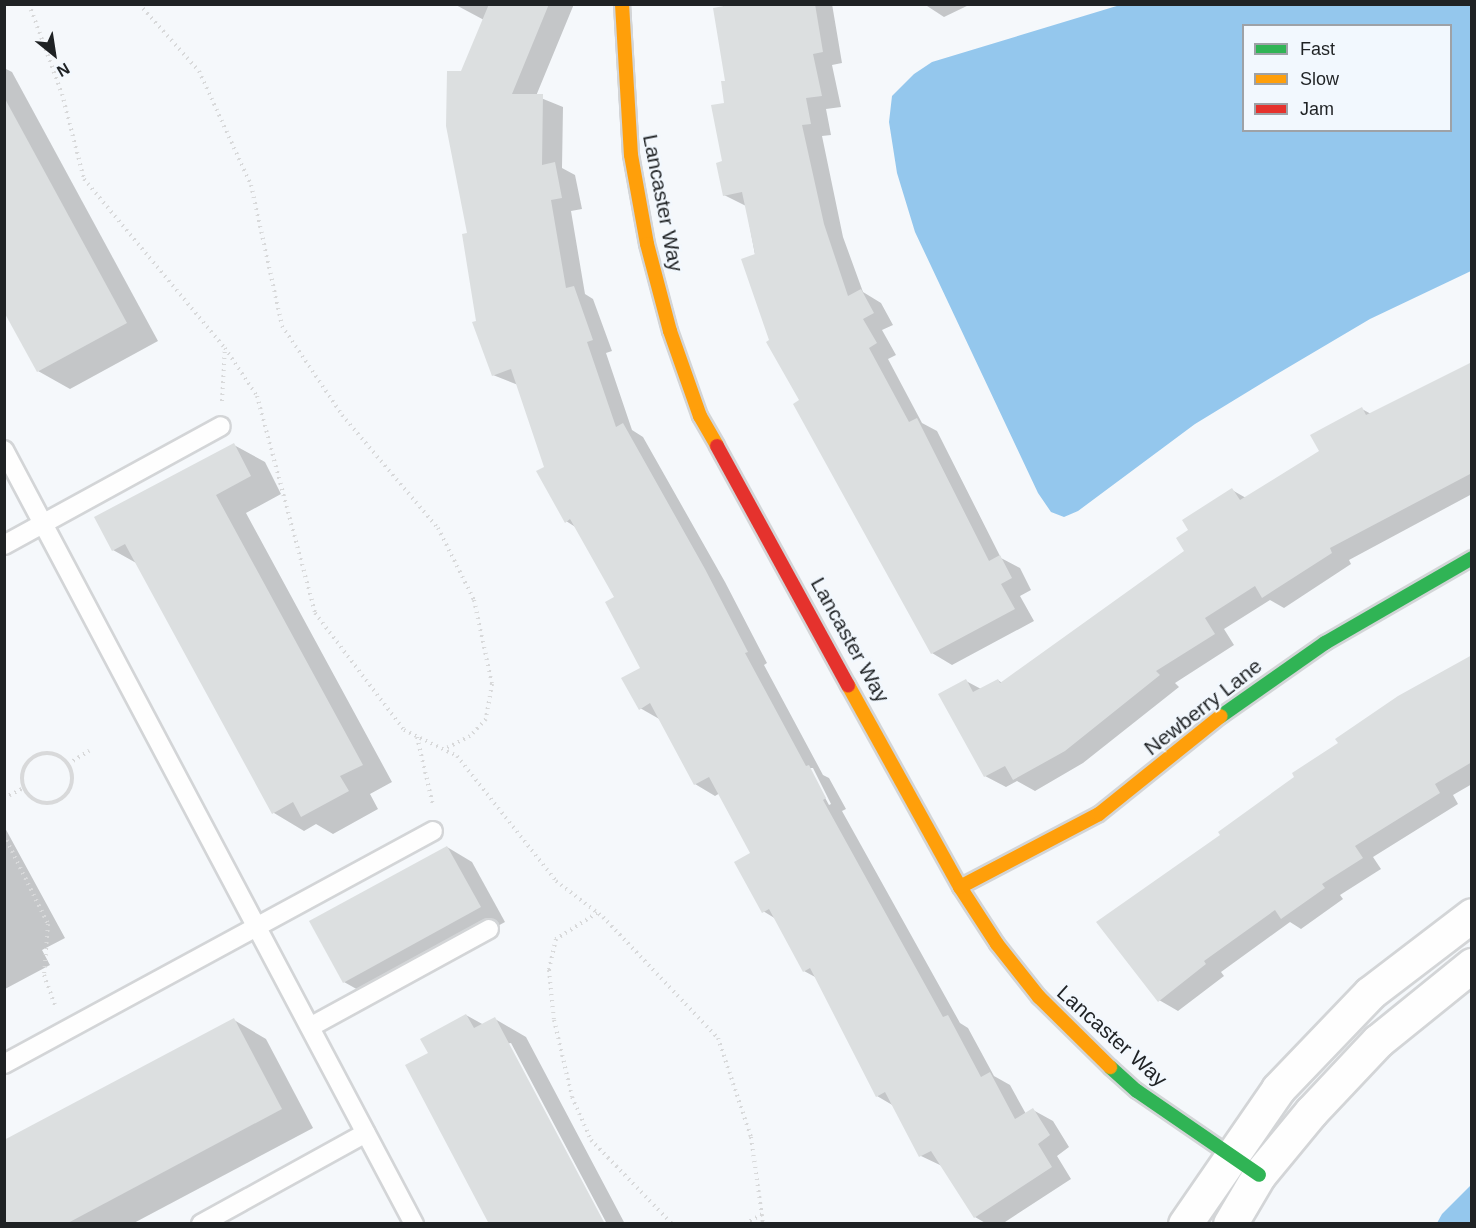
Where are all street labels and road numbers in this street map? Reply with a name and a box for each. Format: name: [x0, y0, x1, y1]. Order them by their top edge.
street label: Lancaster Way: [637, 132, 689, 274]
street label: Lancaster Way: [805, 573, 895, 707]
street label: Newberry Lane: [1139, 653, 1267, 761]
street label: Lancaster Way: [1052, 980, 1172, 1092]

